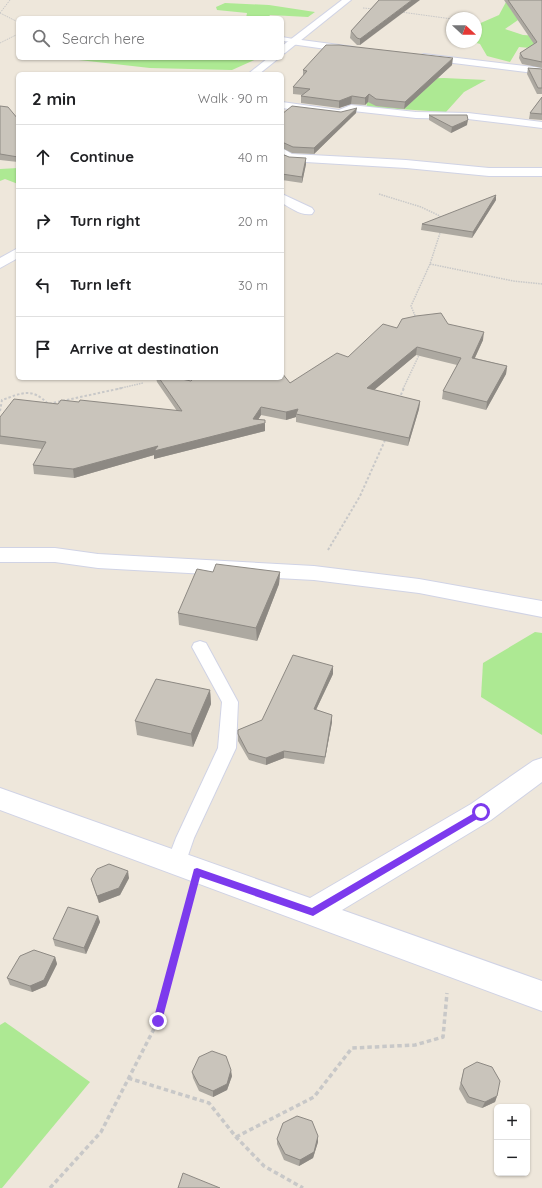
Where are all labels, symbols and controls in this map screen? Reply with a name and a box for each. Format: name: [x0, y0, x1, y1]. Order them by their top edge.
north arrow: [446, 12, 482, 48]
search box: [16, 16, 284, 60]
icon: search: [30, 27, 52, 49]
text: Search here: [62, 29, 145, 48]
text: 2 min: [32, 88, 76, 109]
text: Walk · 90 m: [198, 90, 268, 106]
icon: ahead: [32, 146, 54, 168]
text: Continue: [70, 147, 134, 166]
text: 40 m: [238, 149, 268, 165]
icon: right: [32, 210, 54, 232]
text: Turn right: [70, 211, 141, 230]
text: 20 m: [238, 213, 268, 229]
icon: left: [32, 274, 54, 296]
text: Turn left: [70, 275, 132, 294]
text: 30 m: [238, 277, 268, 293]
icon: arrive: [32, 338, 54, 360]
text: Arrive at destination: [70, 339, 219, 358]
route start: [472, 803, 490, 821]
route end: [149, 1012, 167, 1030]
map controls: [494, 1104, 530, 1176]
button: +: [494, 1104, 530, 1140]
button: −: [494, 1140, 530, 1176]

